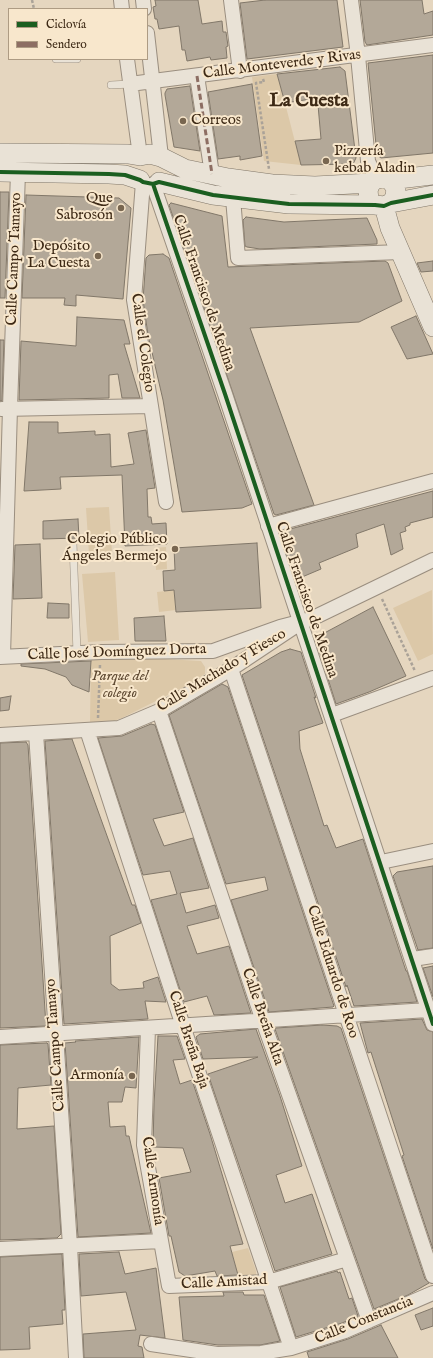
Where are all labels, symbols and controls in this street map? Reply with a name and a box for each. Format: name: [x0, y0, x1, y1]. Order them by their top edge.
legend: [8, 8, 148, 60]
text: Ciclovía: [46, 17, 86, 32]
text: Sendero: [46, 37, 87, 52]
street label: Calle Monteverde y Rivas: [202, 46, 362, 84]
district label: La Cuesta: [269, 91, 349, 113]
place label: Correos: [191, 112, 241, 130]
marker: Correos: [178, 116, 188, 126]
place label: Pizzería kebab Aladin: [334, 143, 415, 178]
marker: Pizzería kebab Aladin: [321, 156, 331, 166]
place label: Que Sabrosón: [56, 190, 113, 225]
street label: Calle Campo Tamayo: [4, 192, 26, 326]
marker: Que Sabrosón: [116, 203, 126, 213]
street label: Calle Francisco de Medina: [168, 213, 238, 373]
place label: Depósito La Cuesta: [27, 238, 90, 273]
marker: Depósito La Cuesta: [93, 251, 103, 261]
street label: Calle el Colegio: [126, 292, 158, 394]
street label: Calle Francisco de Medina: [271, 520, 341, 680]
place label: Colegio Público Ángeles Bermejo: [62, 531, 167, 566]
marker: Colegio Público Ángeles Bermejo: [170, 544, 180, 554]
street label: Calle Machado y Fiesco: [154, 625, 290, 717]
street label: Calle José Domínguez Dorta: [27, 641, 207, 665]
park label: Parque del colegio: [92, 668, 148, 703]
street label: Calle Eduardo de Roo: [302, 903, 362, 1041]
street label: Calle Breña Alta: [237, 966, 287, 1068]
street label: Calle Campo Tamayo: [42, 978, 70, 1112]
street label: Calle Breña Baja: [164, 989, 212, 1091]
place label: Armonía: [70, 1067, 124, 1085]
marker: Armonía: [127, 1071, 137, 1081]
street label: Calle Armonía: [137, 1136, 167, 1226]
street label: Calle Amistad: [181, 1272, 267, 1294]
street label: Calle Constancia: [312, 1293, 416, 1349]

